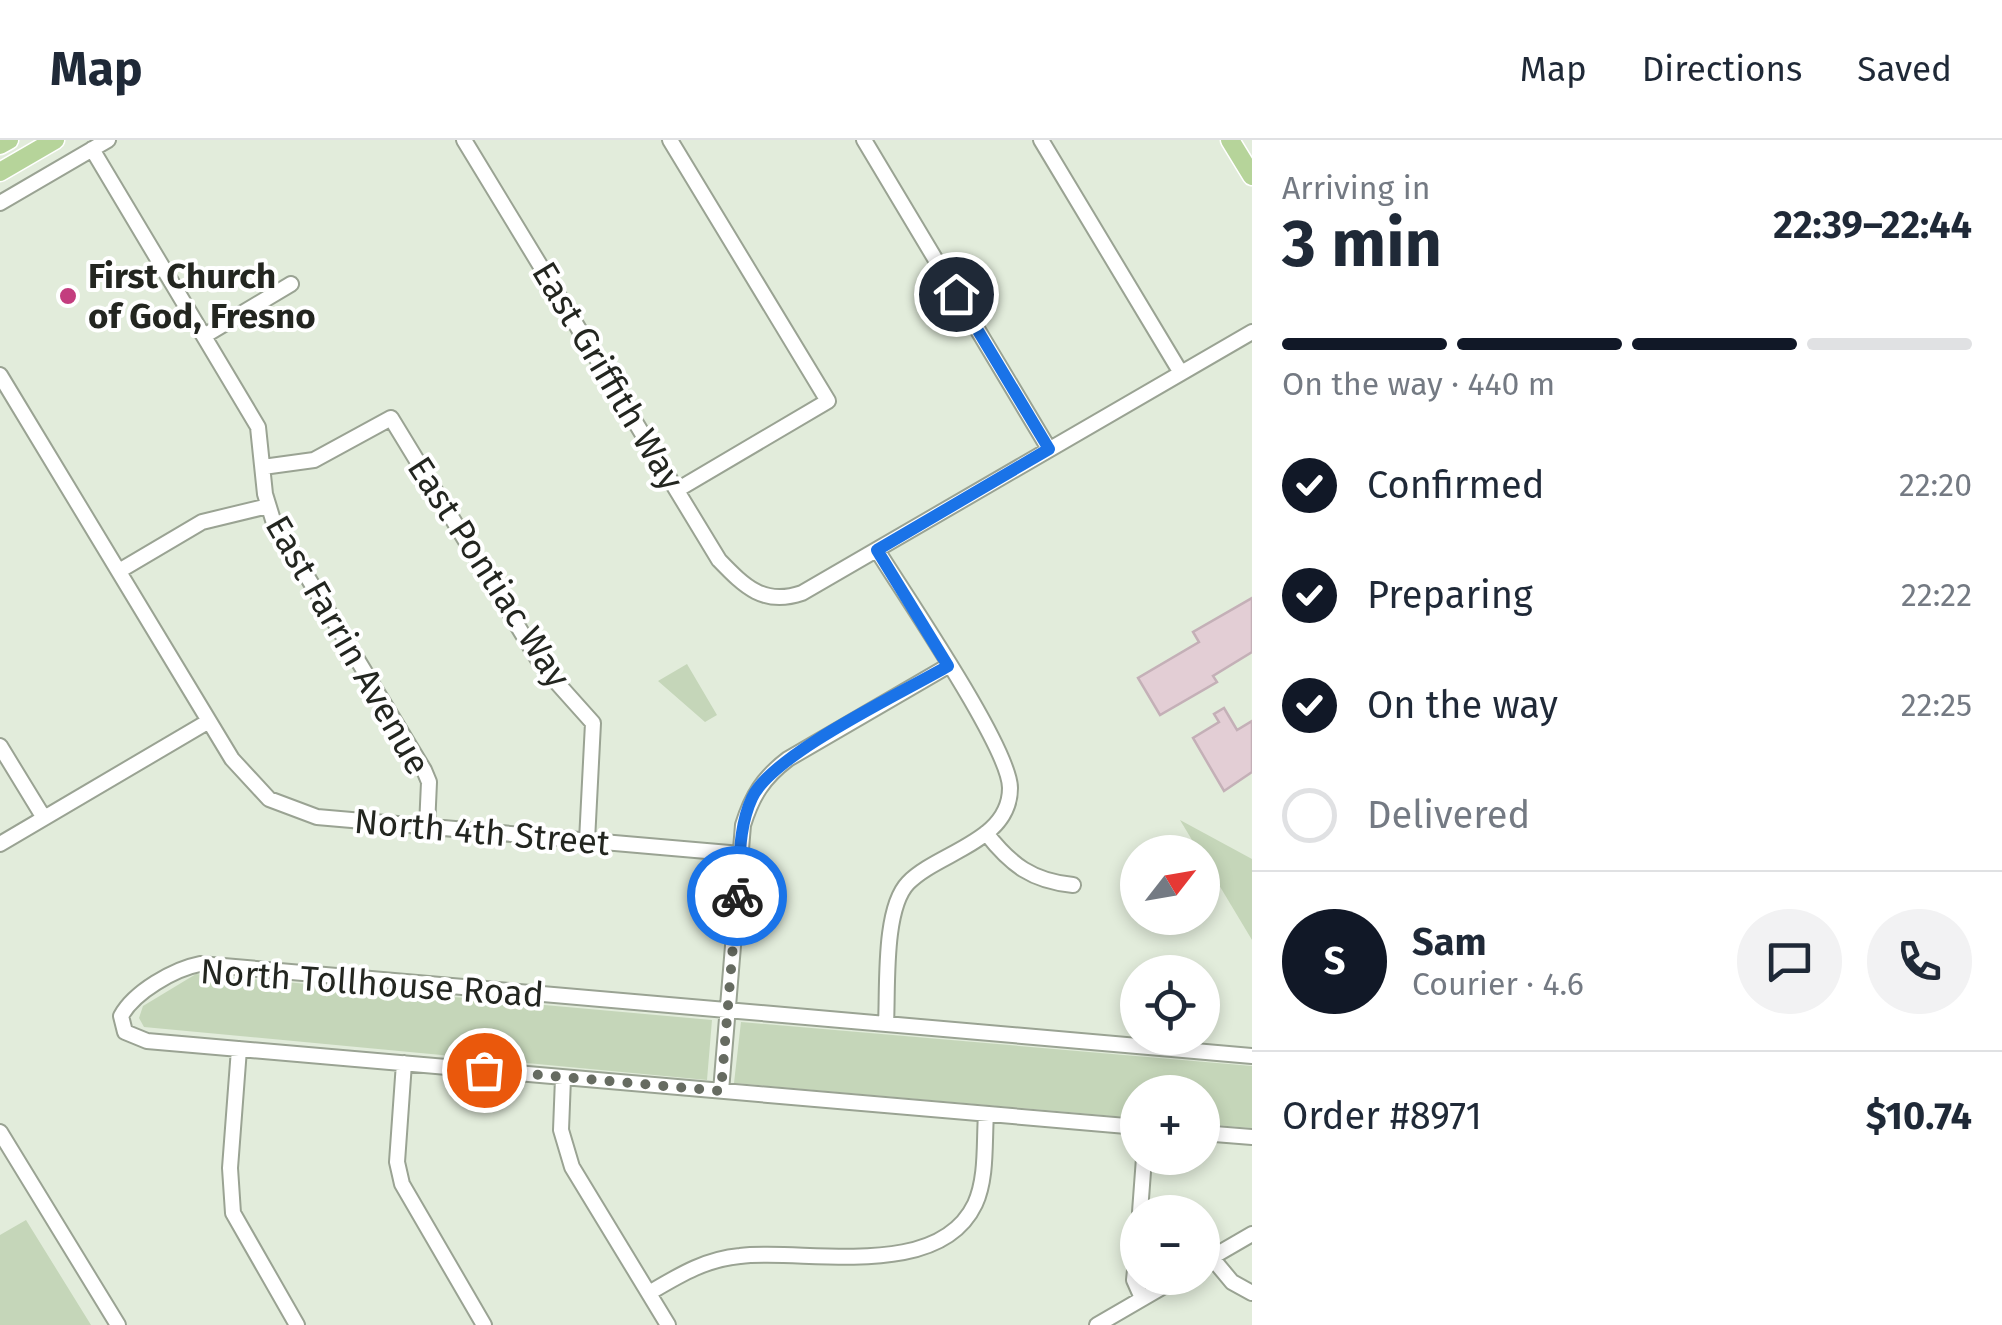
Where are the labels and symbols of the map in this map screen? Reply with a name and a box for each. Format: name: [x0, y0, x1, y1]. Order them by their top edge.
pin: [914, 252, 999, 337]
street label: East Griffith Way: [523, 254, 693, 498]
place label: First Church of God, Fresno: [88, 255, 316, 337]
marker: First Church of God, Fresno: [57, 285, 79, 307]
street label: East Pontiac Way: [399, 449, 579, 695]
street label: East Farrin Avenue: [257, 508, 439, 782]
street label: North 4th Street: [353, 800, 612, 864]
north arrow: [1120, 835, 1220, 935]
courier: [687, 846, 787, 946]
street label: North Tollhouse Road: [199, 950, 545, 1016]
pin: [442, 1028, 527, 1113]

